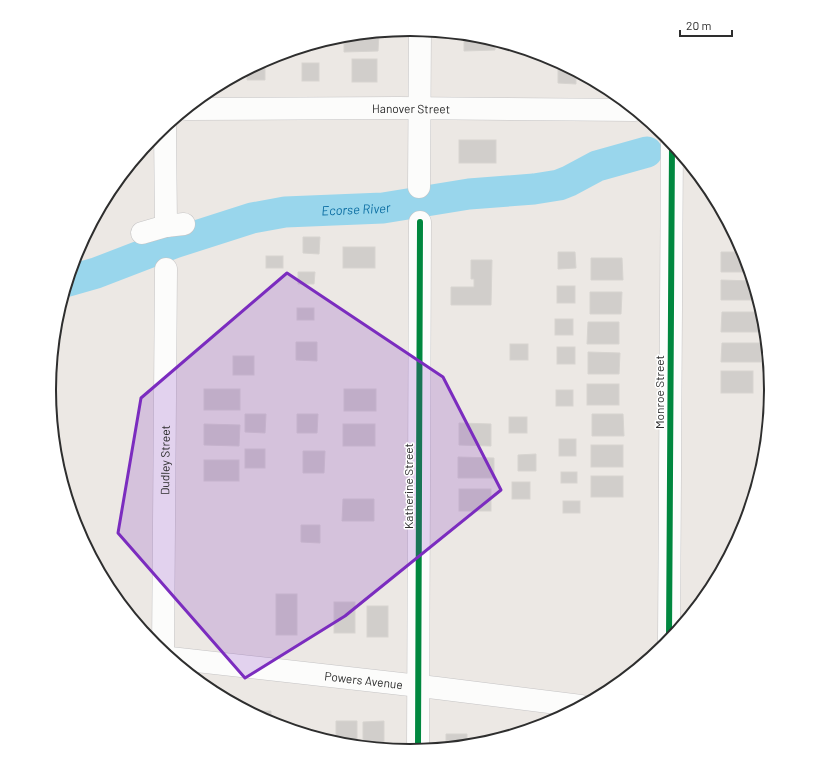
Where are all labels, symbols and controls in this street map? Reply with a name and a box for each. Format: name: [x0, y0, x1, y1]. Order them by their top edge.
scale bar: [680, 12, 732, 38]
text: 20 m: [686, 18, 712, 32]
street label: Hanover Street: [372, 101, 450, 115]
water label: Ecorse River: [321, 199, 392, 219]
street label: Monroe Street: [652, 355, 666, 429]
street label: Dudley Street: [157, 425, 172, 495]
street label: Katherine Street: [401, 443, 415, 529]
street label: Powers Avenue: [324, 668, 404, 691]

